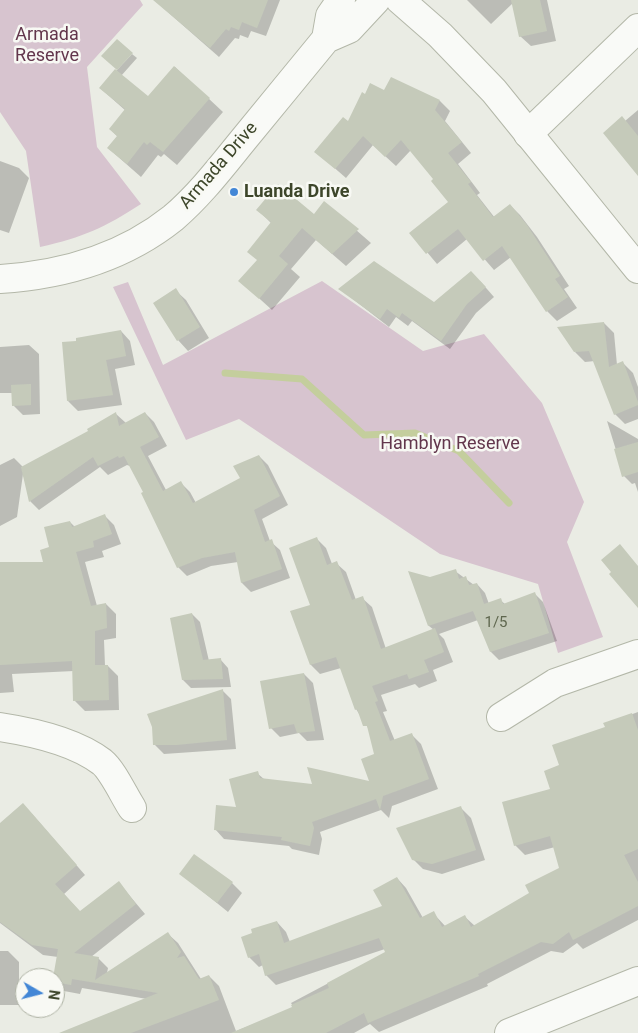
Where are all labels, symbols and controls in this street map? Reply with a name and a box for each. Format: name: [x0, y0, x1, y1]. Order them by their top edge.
park label: Armada Reserve: [15, 24, 79, 66]
street label: Armada Drive: [175, 118, 263, 214]
place label: Luanda Drive: [244, 181, 349, 203]
marker: Luanda Drive: [228, 186, 240, 198]
park label: Hamblyn Reserve: [380, 433, 520, 455]
house number: 1/5: [484, 614, 508, 632]
north arrow: [15, 968, 65, 1018]
text: N: [45, 989, 62, 1001]

